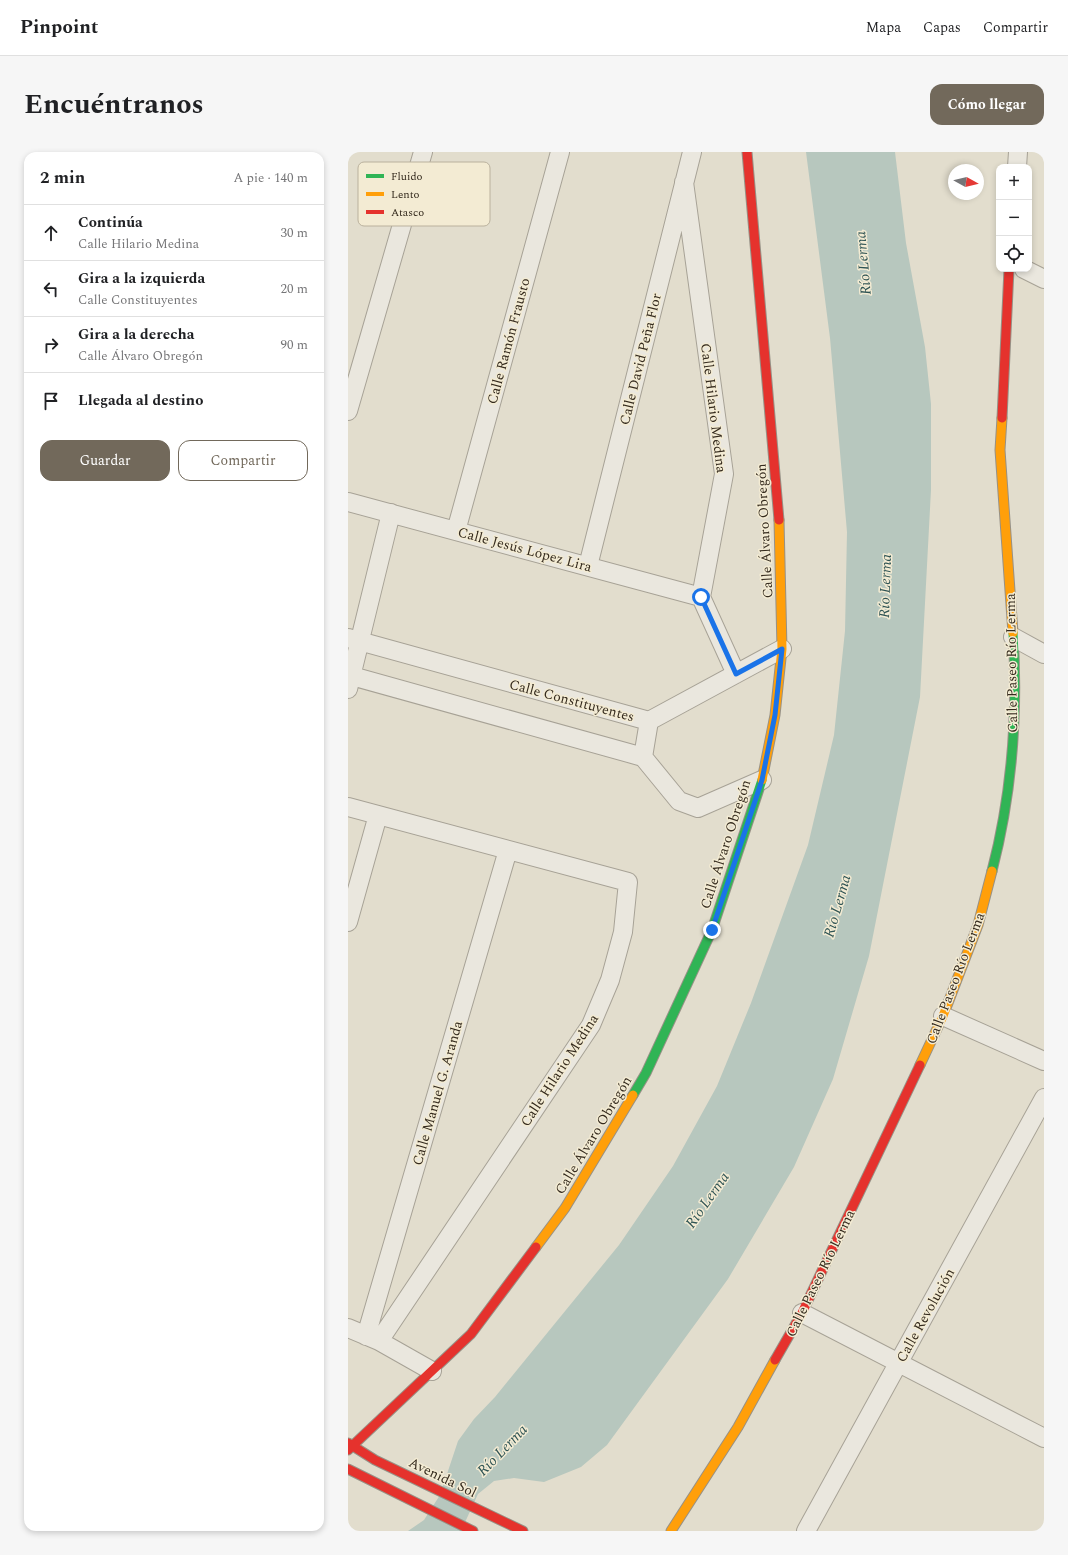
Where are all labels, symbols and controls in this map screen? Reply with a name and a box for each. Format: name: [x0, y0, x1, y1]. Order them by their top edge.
text: Pinpoint: [20, 13, 98, 42]
text: Mapa: [866, 17, 901, 38]
text: Capas: [923, 17, 961, 38]
text: Compartir: [983, 17, 1048, 38]
text: Encuéntranos: [24, 83, 204, 126]
button: Cómo llegar: [930, 84, 1044, 125]
legend: [358, 162, 490, 226]
north arrow: [948, 164, 984, 200]
map controls: [996, 164, 1032, 272]
button: +: [996, 164, 1032, 200]
text: 2 min: [40, 165, 85, 191]
text: A pie · 140 m: [234, 168, 308, 188]
text: Fluido: [391, 168, 423, 185]
text: Lento: [391, 186, 420, 203]
button: −: [996, 200, 1032, 236]
text: Atasco: [391, 204, 424, 221]
text: Continúa: [78, 211, 143, 234]
icon: ahead: [40, 222, 62, 244]
text: 30 m: [281, 223, 308, 243]
water label: Río Lerma: [849, 230, 878, 296]
text: Calle Hilario Medina: [78, 234, 199, 254]
button: locate: [996, 236, 1032, 272]
text: Gira a la izquierda: [78, 267, 205, 290]
street label: Calle Ramón Frausto: [482, 276, 535, 407]
icon: left: [40, 278, 62, 300]
text: 20 m: [281, 279, 308, 299]
text: Calle Constituyentes: [78, 290, 198, 310]
street label: Calle David Peña Flor: [614, 291, 667, 427]
text: Gira a la derecha: [78, 323, 194, 346]
icon: right: [40, 334, 62, 356]
text: 90 m: [281, 335, 308, 355]
street label: Calle Hilario Medina: [695, 342, 732, 474]
text: Calle Álvaro Obregón: [78, 346, 203, 366]
text: Llegada al destino: [78, 389, 203, 412]
icon: arrive: [40, 390, 62, 412]
button: Guardar: [40, 440, 170, 481]
button: Compartir: [178, 440, 308, 481]
street label: Calle Álvaro Obregón: [750, 463, 779, 599]
street label: Calle Jesús López Lira: [455, 521, 594, 578]
water label: Río Lerma: [873, 553, 898, 619]
route start: [692, 588, 710, 606]
street label: Calle Paseo Río Lerma: [1000, 593, 1023, 733]
street label: Calle Constituyentes: [507, 674, 637, 727]
street label: Calle Álvaro Obregón: [695, 777, 756, 911]
water label: Río Lerma: [818, 872, 858, 940]
street label: Calle Paseo Río Lerma: [921, 909, 990, 1047]
route end: [703, 921, 721, 939]
street label: Calle Hilario Medina: [515, 1010, 604, 1131]
street label: Calle Manuel G. Aranda: [407, 1018, 468, 1168]
street label: Calle Álvaro Obregón: [550, 1072, 637, 1198]
water label: Río Lerma: [680, 1167, 735, 1233]
street label: Calle Paseo Río Lerma: [780, 1206, 861, 1341]
street label: Calle Revolución: [891, 1264, 960, 1366]
water label: Río Lerma: [472, 1419, 533, 1481]
street label: Avenida Sol: [405, 1452, 480, 1503]

